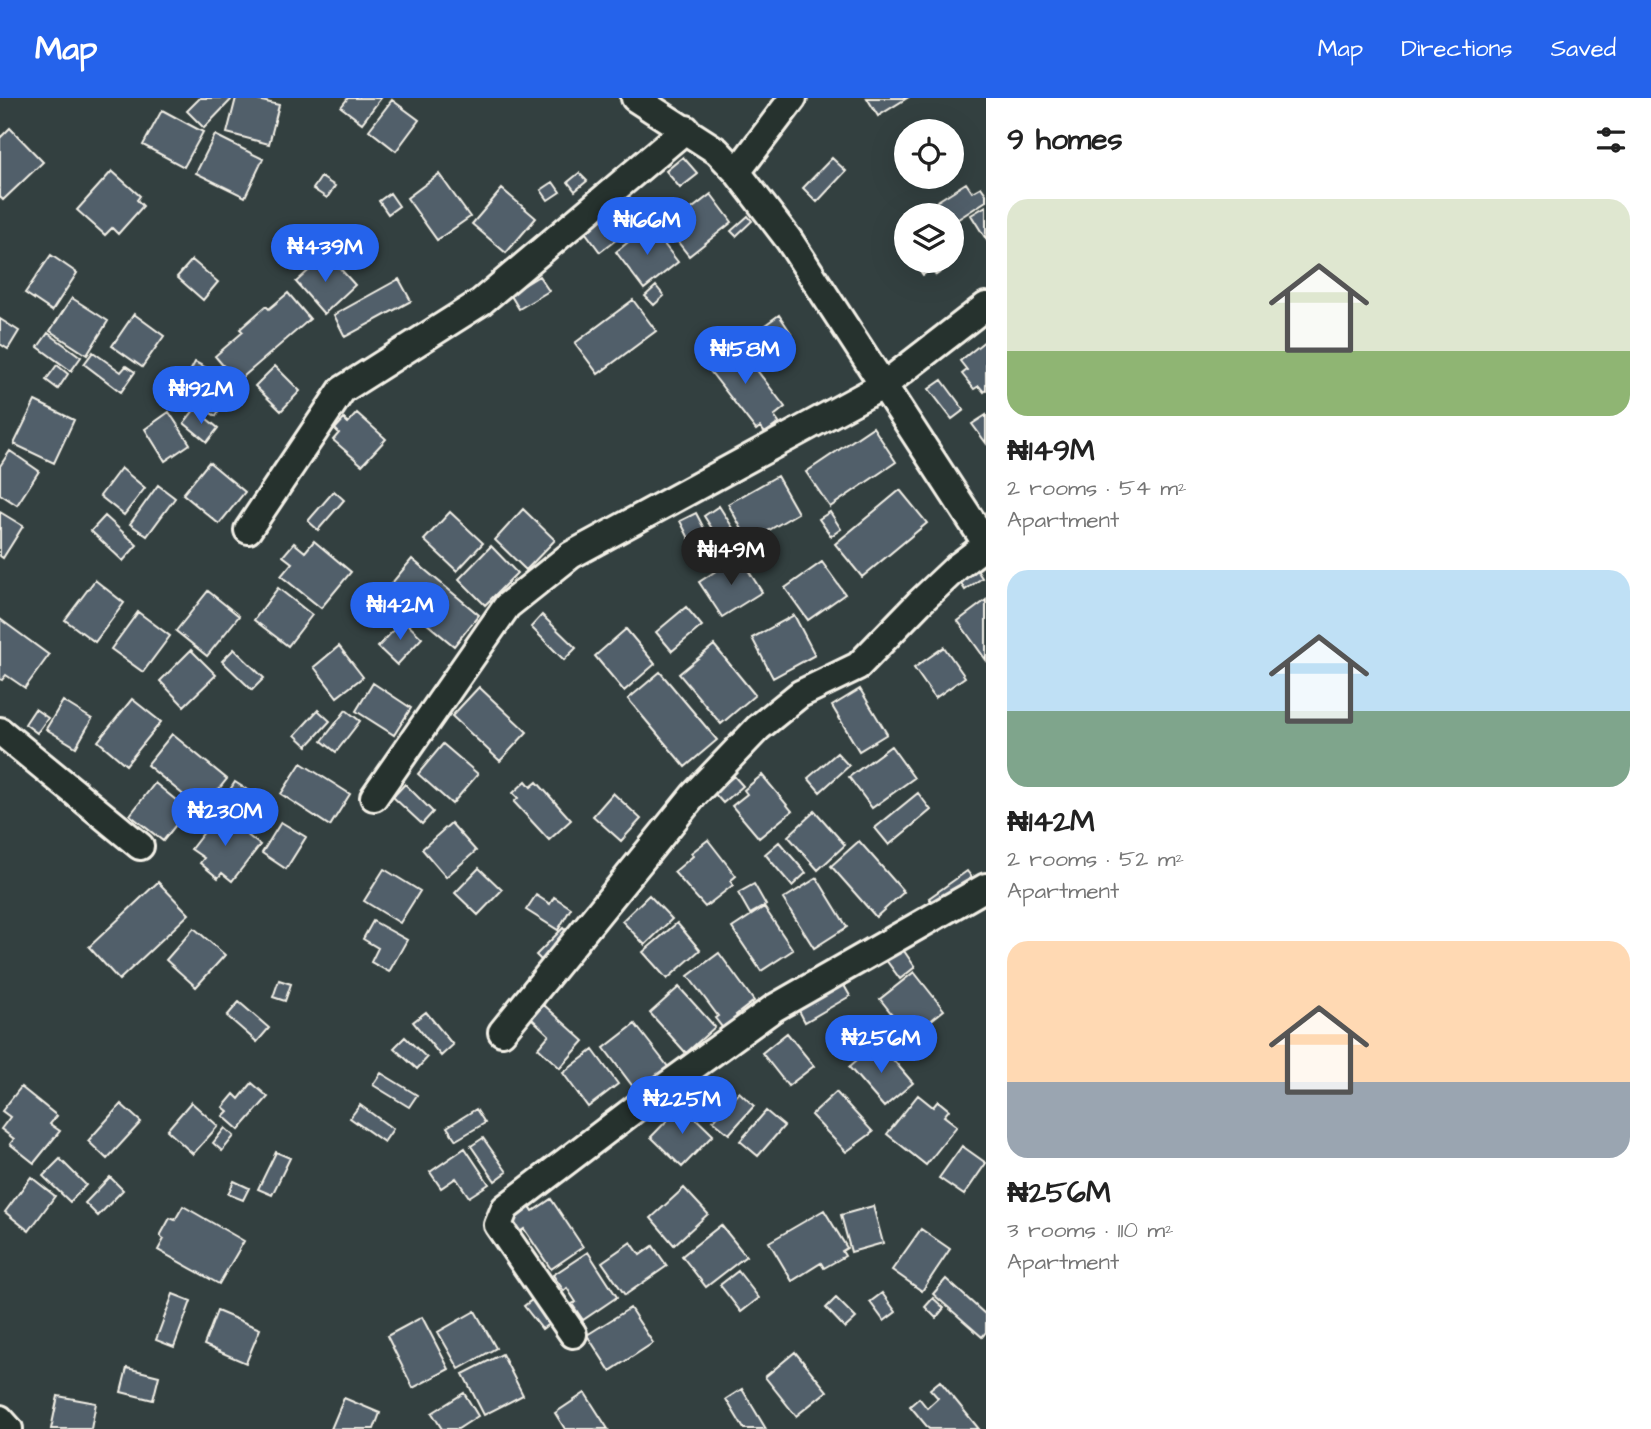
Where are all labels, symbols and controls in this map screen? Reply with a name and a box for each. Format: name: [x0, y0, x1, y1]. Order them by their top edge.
text: Map: [35, 26, 97, 72]
text: Map: [1318, 32, 1363, 66]
text: Directions: [1401, 32, 1513, 66]
text: Saved: [1551, 32, 1616, 66]
map controls: [894, 119, 964, 273]
button: locate: [894, 119, 964, 189]
text: 9 homes: [1007, 119, 1122, 161]
icon: filters: [1592, 121, 1630, 159]
pin: ₦166M: [598, 198, 696, 257]
button: layers: [894, 203, 964, 273]
text: ₦166M: [613, 204, 681, 236]
pin: ₦439M: [276, 225, 374, 284]
text: ₦439M: [287, 231, 363, 263]
icon: home: [1256, 245, 1382, 371]
pin: ₦158M: [696, 327, 794, 386]
text: ₦158M: [710, 333, 780, 365]
pin: ₦192M: [152, 366, 250, 426]
text: ₦192M: [169, 373, 233, 405]
text: ₦149M: [1007, 430, 1095, 472]
text: 2 rooms · 54 m²: [1007, 472, 1187, 504]
text: Apartment: [1007, 504, 1119, 536]
pin: ₦149M: [682, 528, 780, 587]
text: ₦149M: [697, 534, 765, 566]
pin: ₦142M: [351, 582, 449, 642]
text: ₦142M: [366, 589, 434, 621]
icon: home: [1256, 616, 1382, 742]
pin: ₦230M: [176, 788, 274, 848]
text: ₦230M: [187, 795, 263, 827]
text: ₦142M: [1007, 801, 1095, 843]
text: 2 rooms · 52 m²: [1007, 843, 1184, 875]
text: Apartment: [1007, 875, 1119, 907]
icon: home: [1256, 987, 1382, 1113]
pin: ₦256M: [832, 1016, 930, 1075]
text: ₦256M: [841, 1022, 921, 1054]
pin: ₦225M: [633, 1076, 731, 1136]
text: ₦225M: [643, 1083, 721, 1115]
text: ₦256M: [1007, 1172, 1111, 1214]
text: 3 rooms · 110 m²: [1007, 1214, 1174, 1246]
text: Apartment: [1007, 1246, 1119, 1278]

